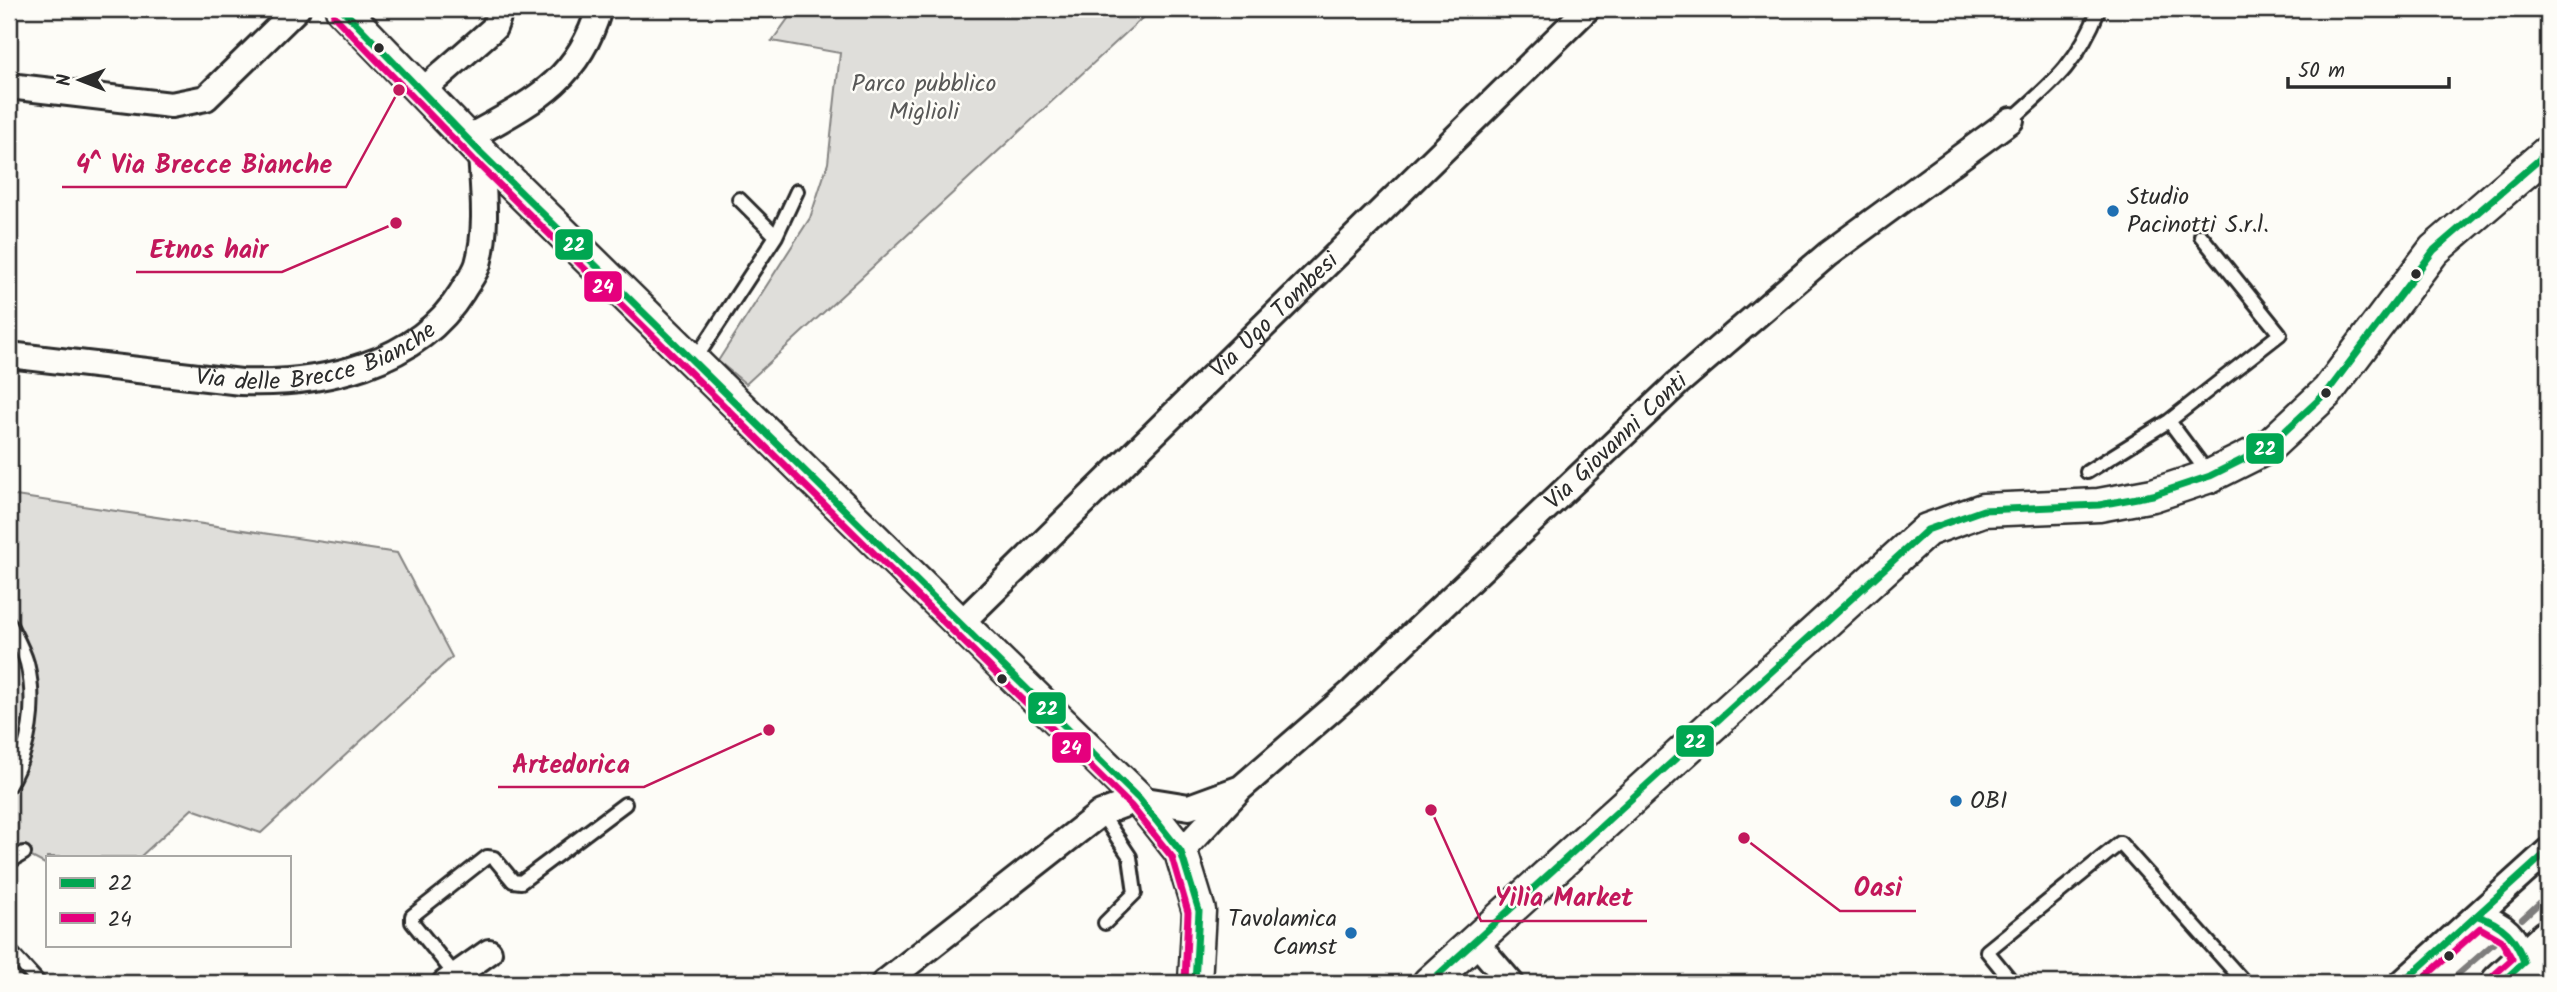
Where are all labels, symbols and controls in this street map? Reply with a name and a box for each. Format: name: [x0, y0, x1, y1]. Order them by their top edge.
unlabelled marker: [372, 41, 386, 55]
north arrow: [46, 46, 116, 116]
scale bar: [2288, 46, 2448, 90]
text: 50 m: [2298, 55, 2345, 88]
park label: Parco pubblico Miglioli: [852, 65, 997, 132]
text: N: [50, 74, 80, 86]
callout: 4^ Via Brecce Bianche: [62, 140, 346, 187]
text: 4^ Via Brecce Bianche: [76, 145, 332, 187]
place label: Studio Pacinotti S.r.l.: [2127, 178, 2269, 245]
marker: Studio Pacinotti S.r.l.: [2105, 203, 2121, 219]
callout: Etnos hair: [136, 225, 282, 272]
line badge: 22: [554, 228, 594, 261]
text: Etnos hair: [150, 230, 270, 272]
text: 22: [563, 231, 585, 261]
street label: Via Ugo Tombesi: [1201, 242, 1349, 388]
unlabelled marker: [2409, 267, 2423, 281]
line badge: 24: [583, 270, 623, 303]
text: 24: [592, 273, 614, 303]
street label: Via delle Brecce Bianche: [194, 312, 445, 402]
street label: Via Giovanni Conti: [1535, 362, 1698, 520]
unlabelled marker: [2319, 386, 2333, 400]
line badge: 22: [2245, 432, 2285, 465]
text: 22: [2254, 435, 2276, 465]
unlabelled marker: [995, 672, 1009, 686]
line badge: 22: [1027, 691, 1067, 725]
text: 22: [1036, 695, 1058, 725]
line badge: 22: [1675, 724, 1715, 758]
text: 22: [1684, 728, 1706, 758]
line badge: 24: [1051, 731, 1092, 764]
text: 24: [1060, 734, 1082, 764]
callout: Artedorica: [498, 740, 644, 787]
text: Artedorica: [512, 745, 630, 787]
place label: OBI: [1970, 782, 2007, 821]
marker: OBI: [1948, 793, 1964, 809]
legend: [46, 856, 290, 946]
callout: Oasi: [1840, 864, 1916, 911]
text: 22: [108, 868, 132, 901]
text: Oasi: [1854, 868, 1903, 910]
callout: Yilia Market: [1481, 874, 1647, 921]
text: Yilia Market: [1495, 878, 1633, 920]
place label: Tavolamica Camst: [1228, 900, 1338, 967]
text: 24: [108, 904, 132, 937]
marker: Tavolamica Camst: [1343, 925, 1359, 941]
unlabelled marker: [2442, 949, 2456, 963]

